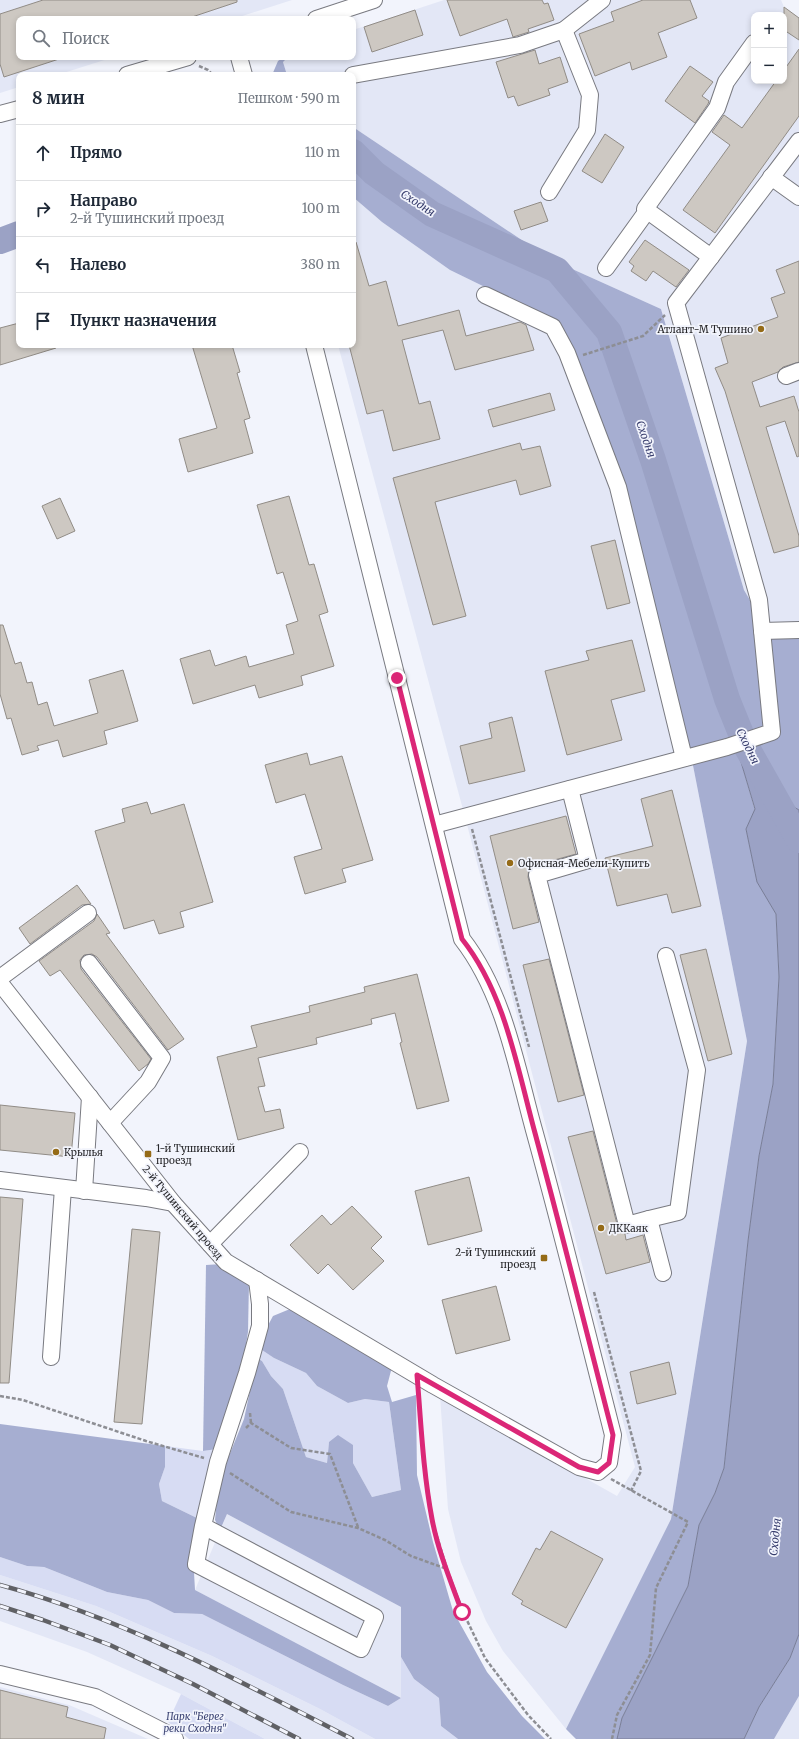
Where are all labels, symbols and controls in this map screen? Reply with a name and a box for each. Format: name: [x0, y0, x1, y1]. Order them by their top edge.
map controls: [751, 12, 787, 84]
button: +: [751, 12, 787, 48]
search box: [16, 16, 356, 60]
icon: search: [30, 27, 52, 49]
text: Поиск: [62, 29, 109, 48]
button: −: [751, 48, 787, 84]
text: 8 мин: [32, 87, 85, 109]
text: Пешком · 590 m: [238, 90, 340, 107]
icon: ahead: [32, 142, 54, 164]
text: Прямо: [70, 143, 122, 162]
text: 110 m: [305, 144, 340, 161]
water label: Сходня: [398, 187, 438, 219]
text: Направо: [70, 191, 137, 210]
icon: right: [32, 198, 54, 220]
text: 100 m: [302, 200, 340, 217]
text: 2-й Тушинский проезд: [70, 210, 224, 227]
icon: left: [32, 254, 54, 276]
text: Налево: [70, 255, 126, 274]
text: 380 m: [301, 256, 340, 273]
icon: arrive: [32, 310, 54, 332]
text: Пункт назначения: [70, 311, 217, 330]
place label: Атлант-М Тушино: [656, 323, 753, 336]
marker: Атлант-М Тушино: [756, 324, 766, 334]
water label: Сходня: [633, 419, 659, 459]
route end: [388, 669, 406, 687]
water label: Сходня: [733, 726, 763, 766]
place label: Офисная-Мебели-Купить: [518, 857, 650, 870]
marker: Офисная-Мебели-Купить: [505, 858, 515, 868]
place label: 1-й Тушинский проезд: [156, 1142, 235, 1167]
place label: Крылья: [64, 1146, 103, 1159]
marker: Крылья: [51, 1147, 61, 1157]
marker: 1-й Тушинский проезд: [143, 1149, 153, 1159]
street label: 2-й Тушинский проезд: [139, 1163, 226, 1262]
place label: ДККаяк: [609, 1222, 649, 1235]
marker: ДККаяк: [596, 1223, 606, 1233]
place label: 2-й Тушинский проезд: [455, 1246, 536, 1271]
marker: 2-й Тушинский проезд: [539, 1253, 549, 1263]
water label: Сходня: [766, 1517, 784, 1557]
route start: [453, 1603, 471, 1621]
park label: Парк "Берег реки Сходня": [163, 1710, 227, 1735]

